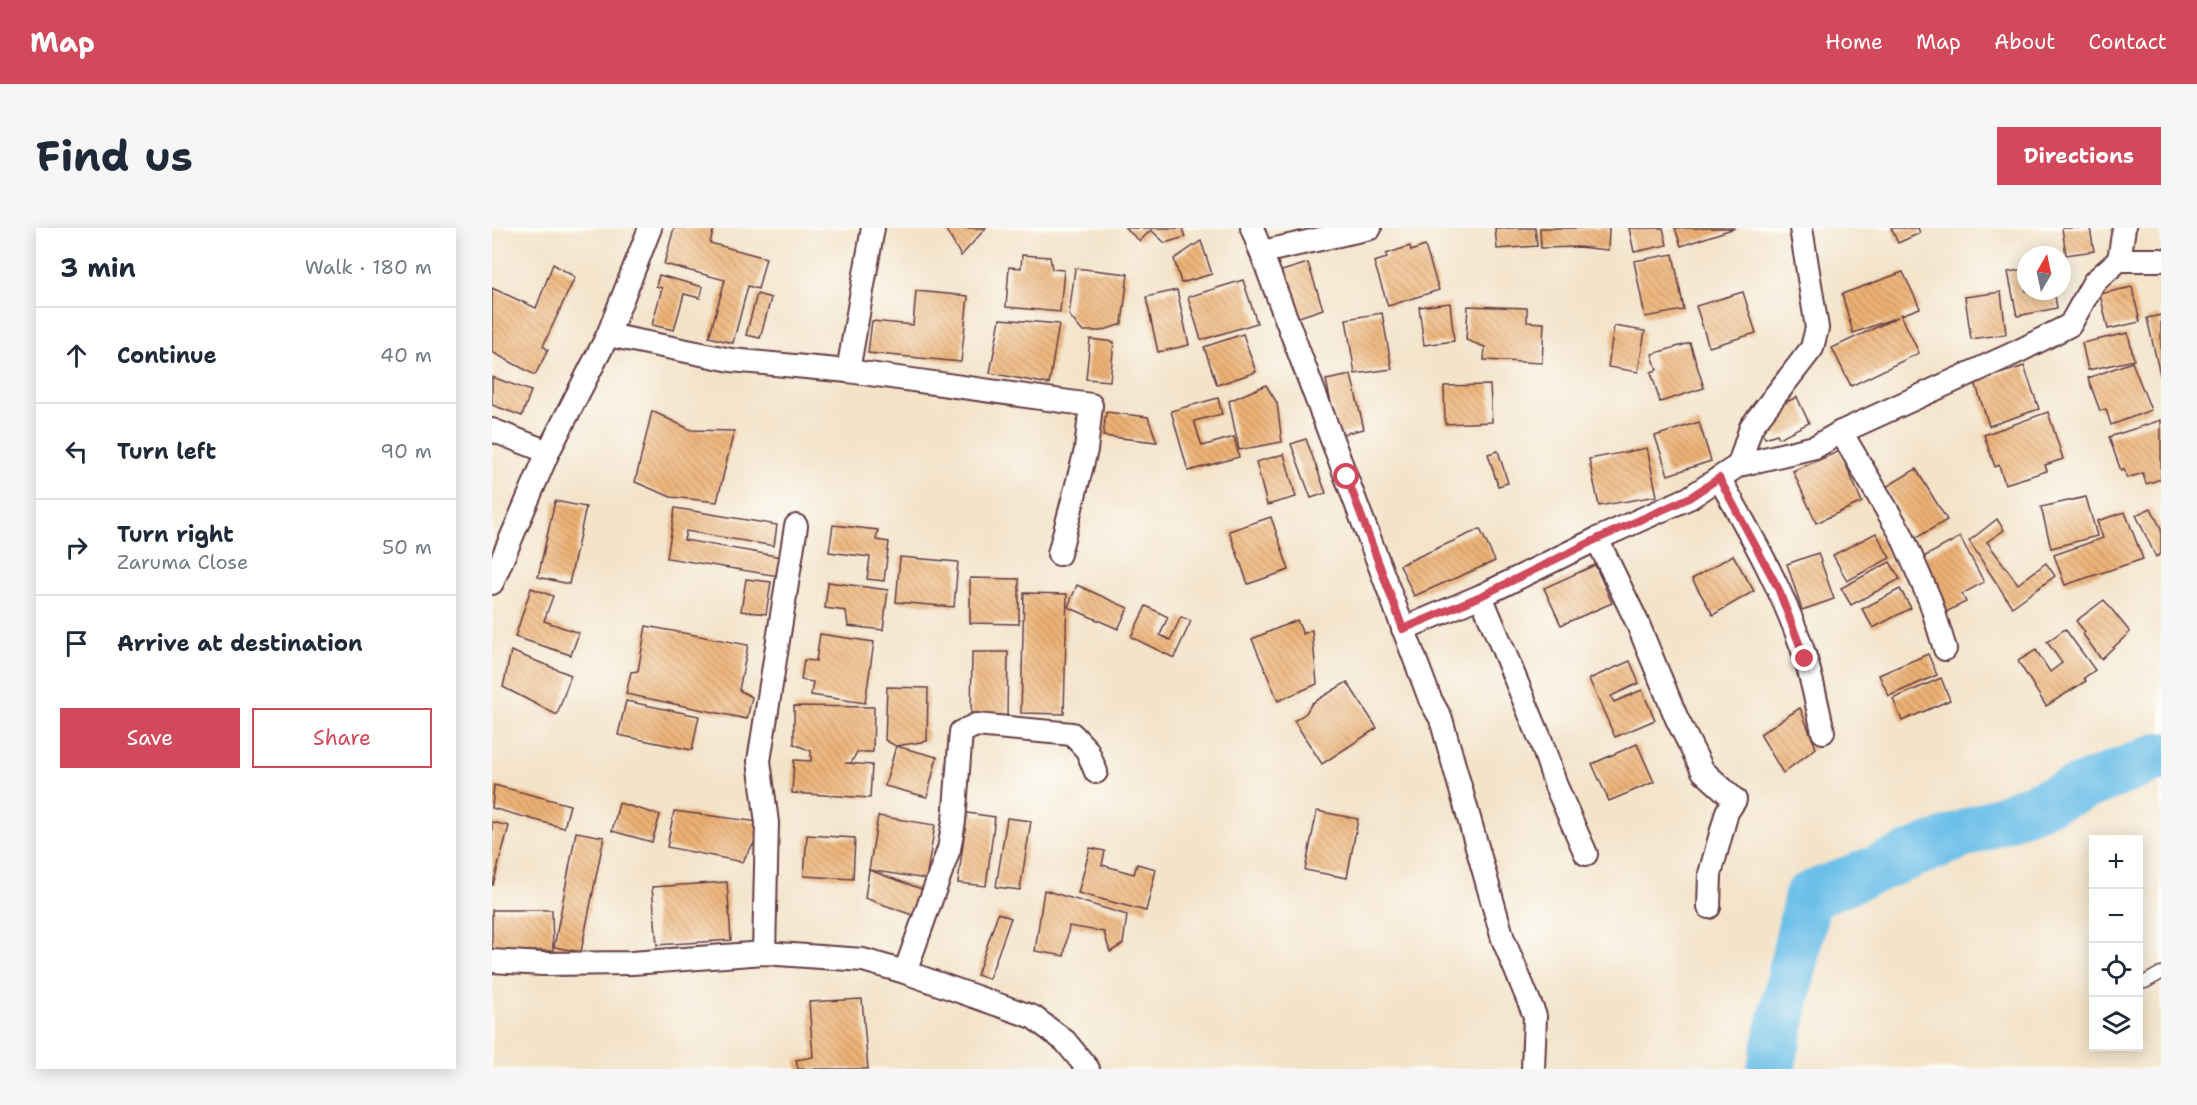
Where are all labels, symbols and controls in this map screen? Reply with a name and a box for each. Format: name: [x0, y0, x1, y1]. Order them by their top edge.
text: Map: [30, 23, 95, 61]
text: Home: [1825, 28, 1883, 56]
text: Map: [1916, 28, 1961, 56]
text: About: [1994, 28, 2055, 56]
text: Contact: [2088, 28, 2167, 56]
button: Directions: [1997, 127, 2161, 185]
text: Find us: [36, 128, 193, 184]
north arrow: [2017, 246, 2071, 300]
text: 3 min: [60, 250, 136, 285]
text: Walk · 180 m: [305, 254, 432, 280]
icon: ahead: [60, 339, 93, 372]
text: Continue: [117, 341, 217, 370]
text: 40 m: [380, 342, 432, 368]
icon: left: [60, 435, 93, 468]
text: Turn left: [117, 437, 216, 466]
text: 90 m: [380, 438, 432, 464]
route start: [1333, 463, 1359, 489]
text: Turn right: [117, 520, 234, 549]
icon: right: [60, 531, 93, 564]
text: 50 m: [382, 534, 432, 560]
text: Zaruma Close: [117, 549, 248, 575]
icon: arrive: [60, 627, 93, 660]
text: Arrive at destination: [117, 629, 363, 658]
route end: [1791, 645, 1817, 671]
button: Save: [60, 708, 240, 768]
button: Share: [252, 708, 432, 768]
map controls: [2089, 835, 2143, 1051]
button: +: [2089, 835, 2143, 889]
button: −: [2089, 889, 2143, 943]
button: locate: [2089, 943, 2143, 997]
button: layers: [2089, 997, 2143, 1051]

